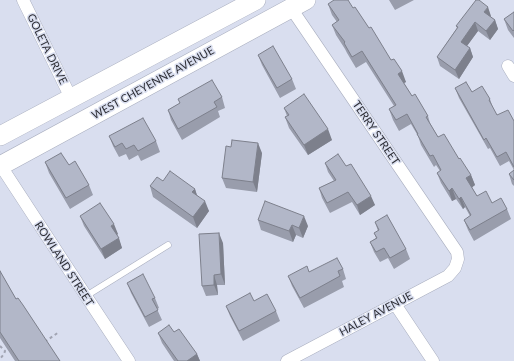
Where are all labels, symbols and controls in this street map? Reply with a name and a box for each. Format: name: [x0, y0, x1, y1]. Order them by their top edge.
street label: GOLETA DRIVE: [24, 12, 70, 86]
street label: WEST CHEYENNE AVENUE: [90, 44, 216, 122]
street label: TERRY STREET: [350, 98, 402, 168]
street label: ROWLAND STREET: [32, 219, 96, 309]
street label: HALEY AVENUE: [337, 289, 415, 339]

